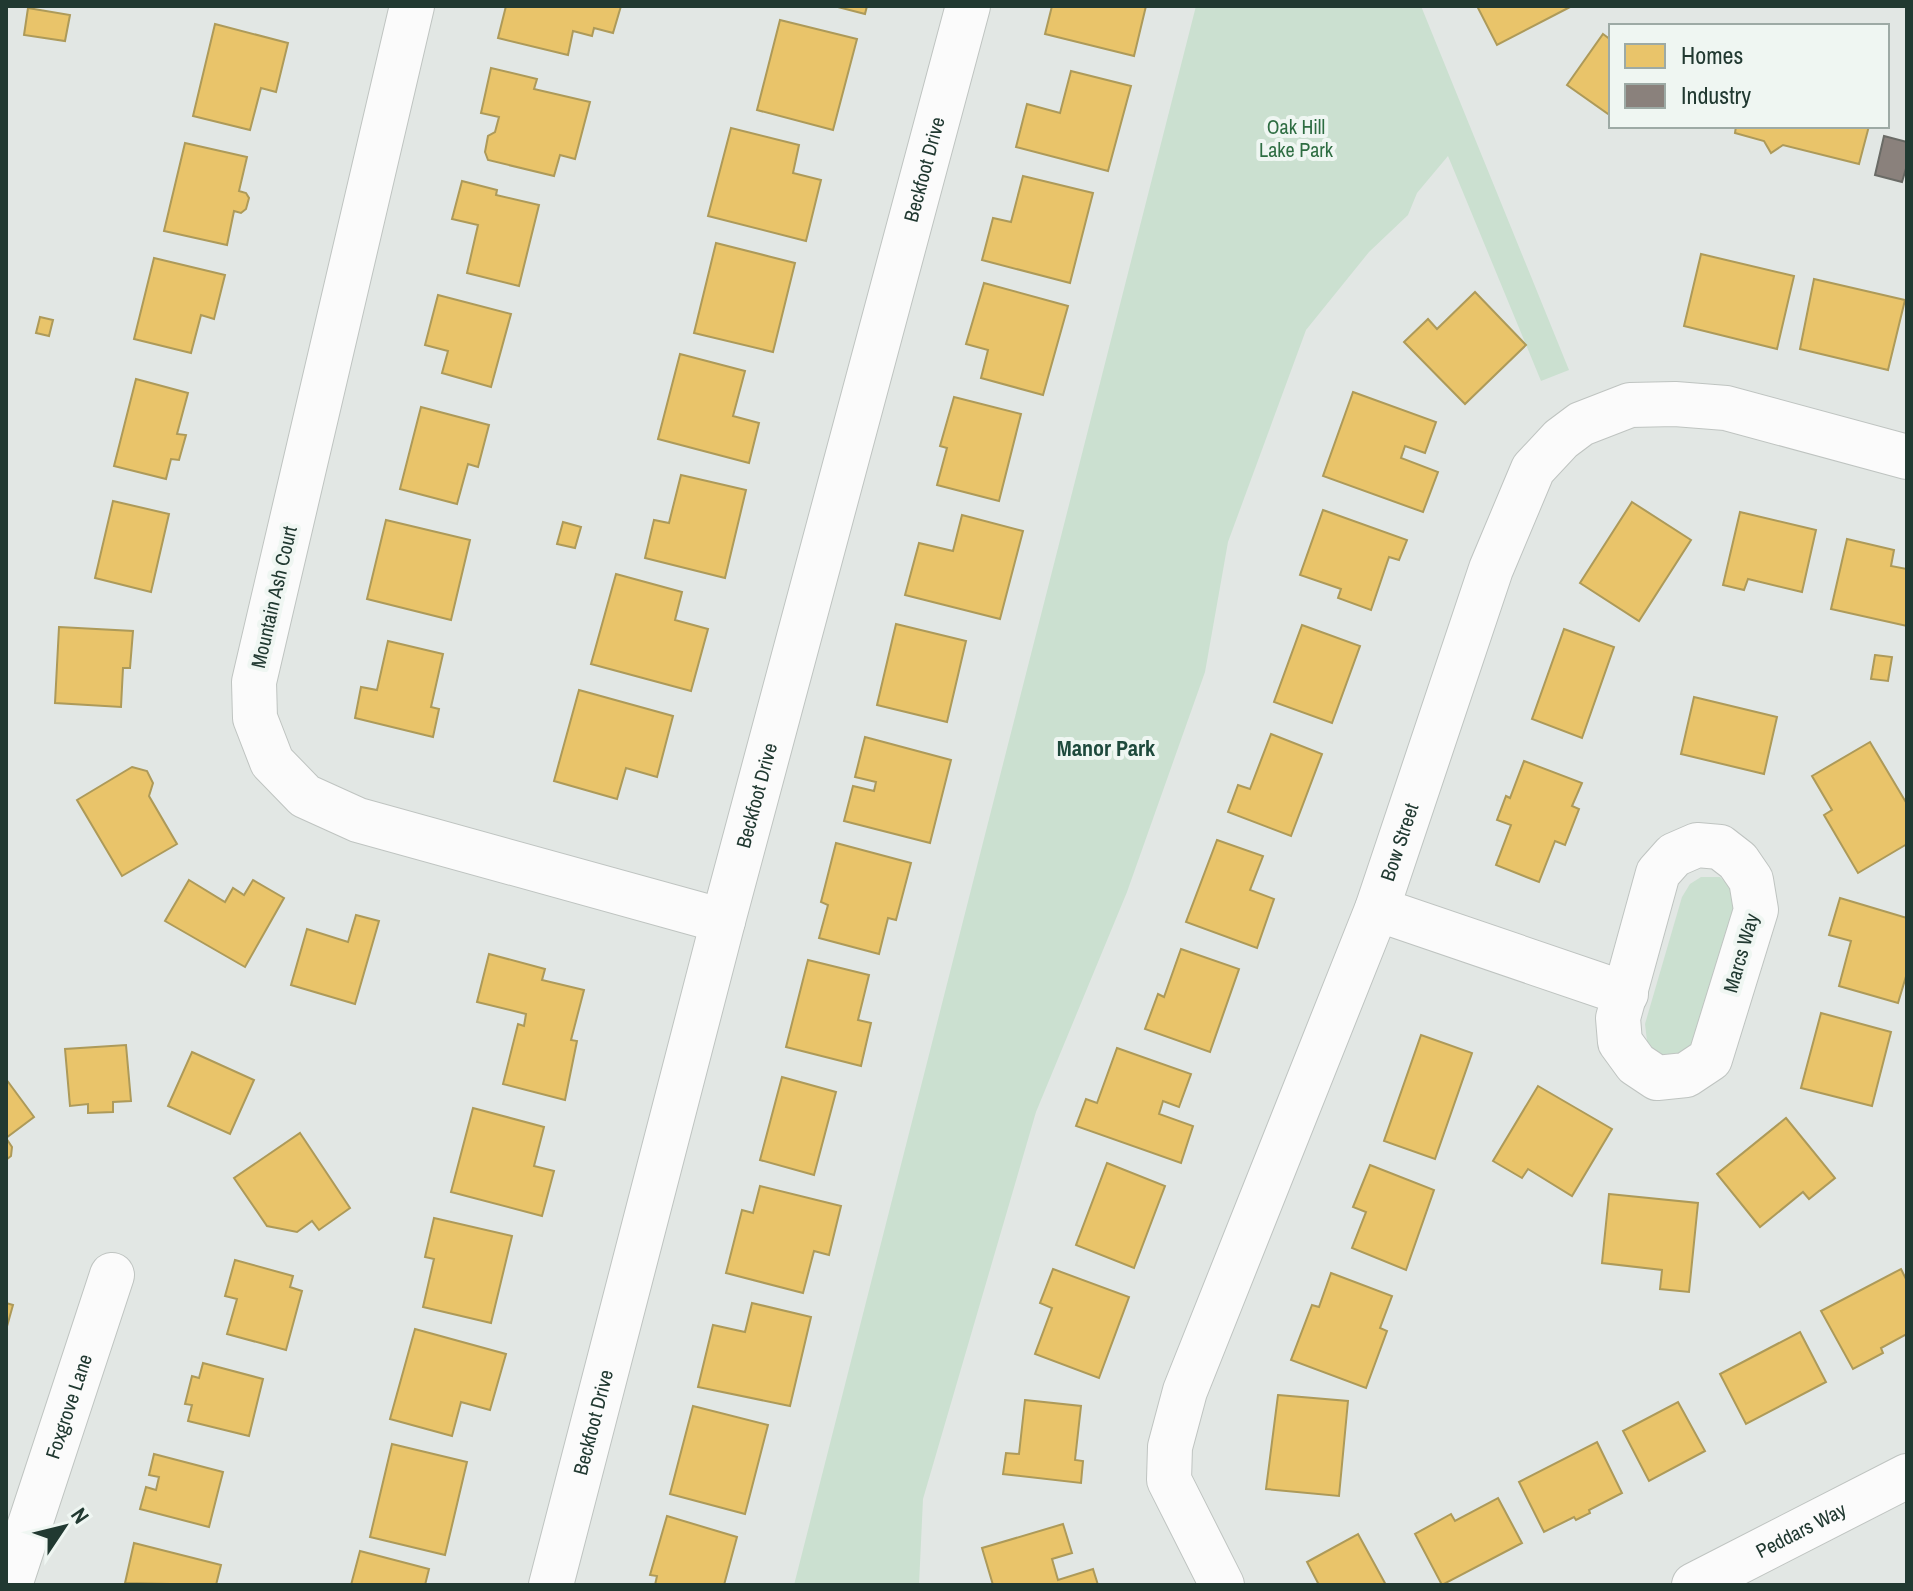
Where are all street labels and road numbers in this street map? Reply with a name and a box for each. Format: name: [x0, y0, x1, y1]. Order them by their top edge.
street label: Beckfoot Drive: [897, 114, 951, 225]
street label: Mountain Ash Court: [244, 523, 303, 671]
street label: Beckfoot Drive: [729, 740, 783, 851]
street label: Bow Street: [1373, 799, 1425, 884]
street label: Marcs Way: [1716, 909, 1765, 996]
street label: Foxgrove Lane: [38, 1350, 98, 1462]
street label: Beckfoot Drive: [566, 1367, 619, 1478]
street label: Peddars Way: [1751, 1495, 1851, 1564]

